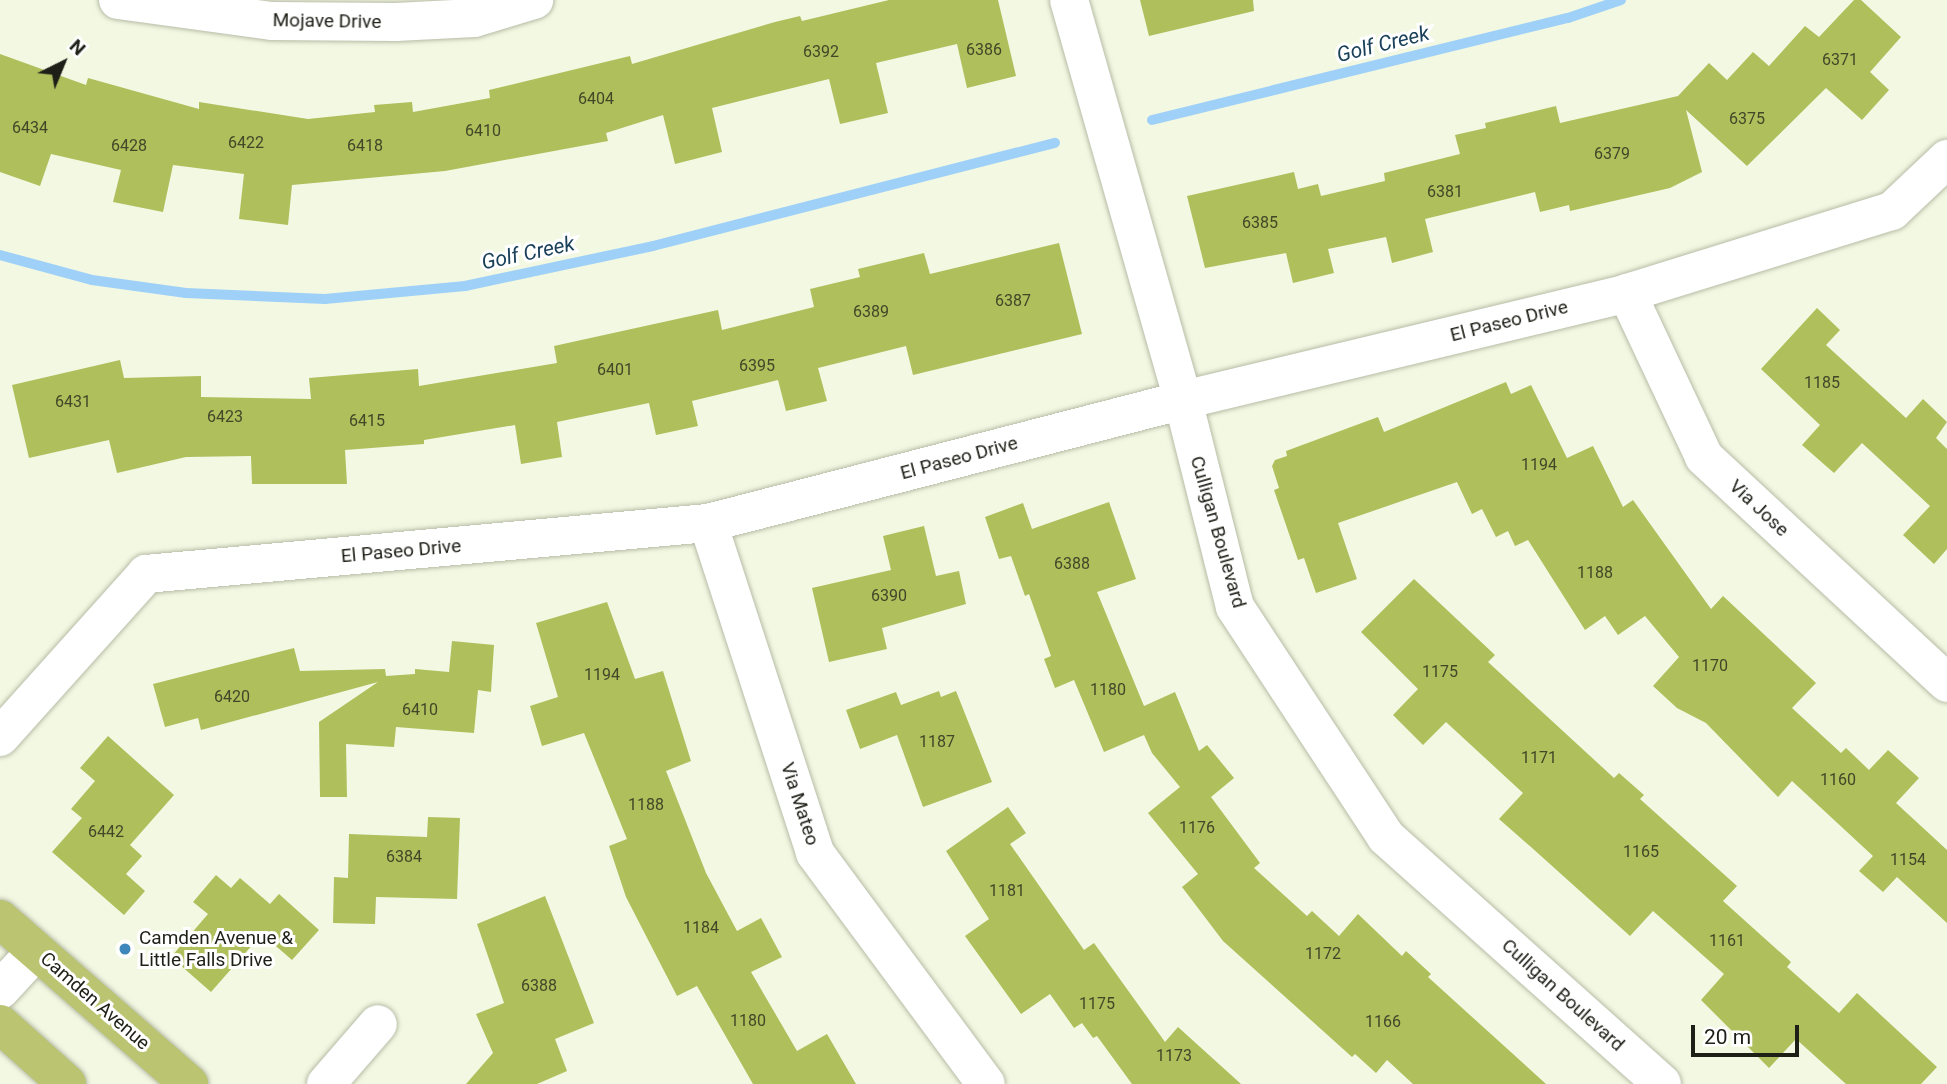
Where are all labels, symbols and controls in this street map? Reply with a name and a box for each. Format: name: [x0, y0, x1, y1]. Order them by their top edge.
street label: Mojave Drive: [272, 9, 382, 33]
water label: Golf Creek: [1334, 20, 1432, 68]
north arrow: [28, 28, 98, 98]
text: N: [65, 34, 90, 60]
house number: 6386: [966, 40, 1002, 60]
house number: 6392: [803, 42, 839, 62]
house number: 6371: [1822, 50, 1858, 70]
house number: 6404: [578, 89, 614, 109]
house number: 6375: [1729, 109, 1765, 129]
house number: 6434: [12, 118, 48, 138]
house number: 6410: [465, 121, 501, 141]
house number: 6422: [228, 133, 264, 153]
house number: 6428: [111, 136, 147, 156]
house number: 6418: [347, 136, 383, 156]
house number: 6379: [1594, 144, 1630, 164]
house number: 6381: [1427, 182, 1463, 202]
house number: 6385: [1242, 213, 1278, 233]
water label: Golf Creek: [479, 231, 577, 275]
house number: 6387: [995, 291, 1031, 311]
street label: El Paseo Drive: [1448, 295, 1570, 347]
house number: 6389: [853, 302, 889, 322]
house number: 6395: [739, 356, 775, 376]
house number: 6401: [597, 360, 633, 380]
house number: 1185: [1804, 373, 1840, 393]
house number: 6431: [55, 392, 91, 412]
house number: 6423: [207, 407, 243, 427]
house number: 6415: [349, 411, 385, 431]
street label: El Paseo Drive: [898, 431, 1020, 485]
street label: Culligan Boulevard: [1185, 453, 1251, 611]
house number: 1194: [1521, 455, 1557, 475]
street label: Via Jose: [1725, 475, 1793, 541]
street label: El Paseo Drive: [340, 534, 462, 568]
house number: 6388: [1054, 554, 1090, 574]
house number: 1188: [1577, 563, 1613, 583]
house number: 6390: [871, 586, 907, 606]
house number: 1170: [1692, 656, 1728, 676]
house number: 1175: [1422, 662, 1458, 682]
house number: 1194: [584, 665, 620, 685]
house number: 1180: [1090, 680, 1126, 700]
house number: 6420: [214, 687, 250, 707]
house number: 6410: [402, 700, 438, 720]
house number: 1187: [919, 732, 955, 752]
house number: 1171: [1521, 748, 1557, 768]
street label: Via Mateo: [776, 760, 824, 848]
house number: 1160: [1820, 770, 1856, 790]
house number: 1188: [628, 795, 664, 815]
house number: 1176: [1179, 818, 1215, 838]
house number: 6442: [88, 822, 124, 842]
house number: 1165: [1623, 842, 1659, 862]
house number: 6384: [386, 847, 422, 867]
house number: 1154: [1890, 850, 1926, 870]
house number: 1181: [989, 881, 1025, 901]
house number: 1184: [683, 918, 719, 938]
place label: Camden Avenue & Little Falls Drive: [139, 927, 293, 971]
house number: 1161: [1709, 931, 1745, 951]
street label: Culligan Boulevard: [1497, 934, 1629, 1056]
marker: Camden Avenue & Little Falls Drive: [117, 941, 133, 957]
house number: 1172: [1305, 944, 1341, 964]
street label: Camden Avenue: [36, 947, 154, 1055]
house number: 6388: [521, 976, 557, 996]
house number: 1175: [1079, 994, 1115, 1014]
scale bar: [1695, 1010, 1804, 1054]
house number: 1180: [730, 1011, 766, 1031]
house number: 1166: [1365, 1012, 1401, 1032]
text: 20 m: [1704, 1025, 1751, 1049]
house number: 1173: [1156, 1046, 1192, 1066]

